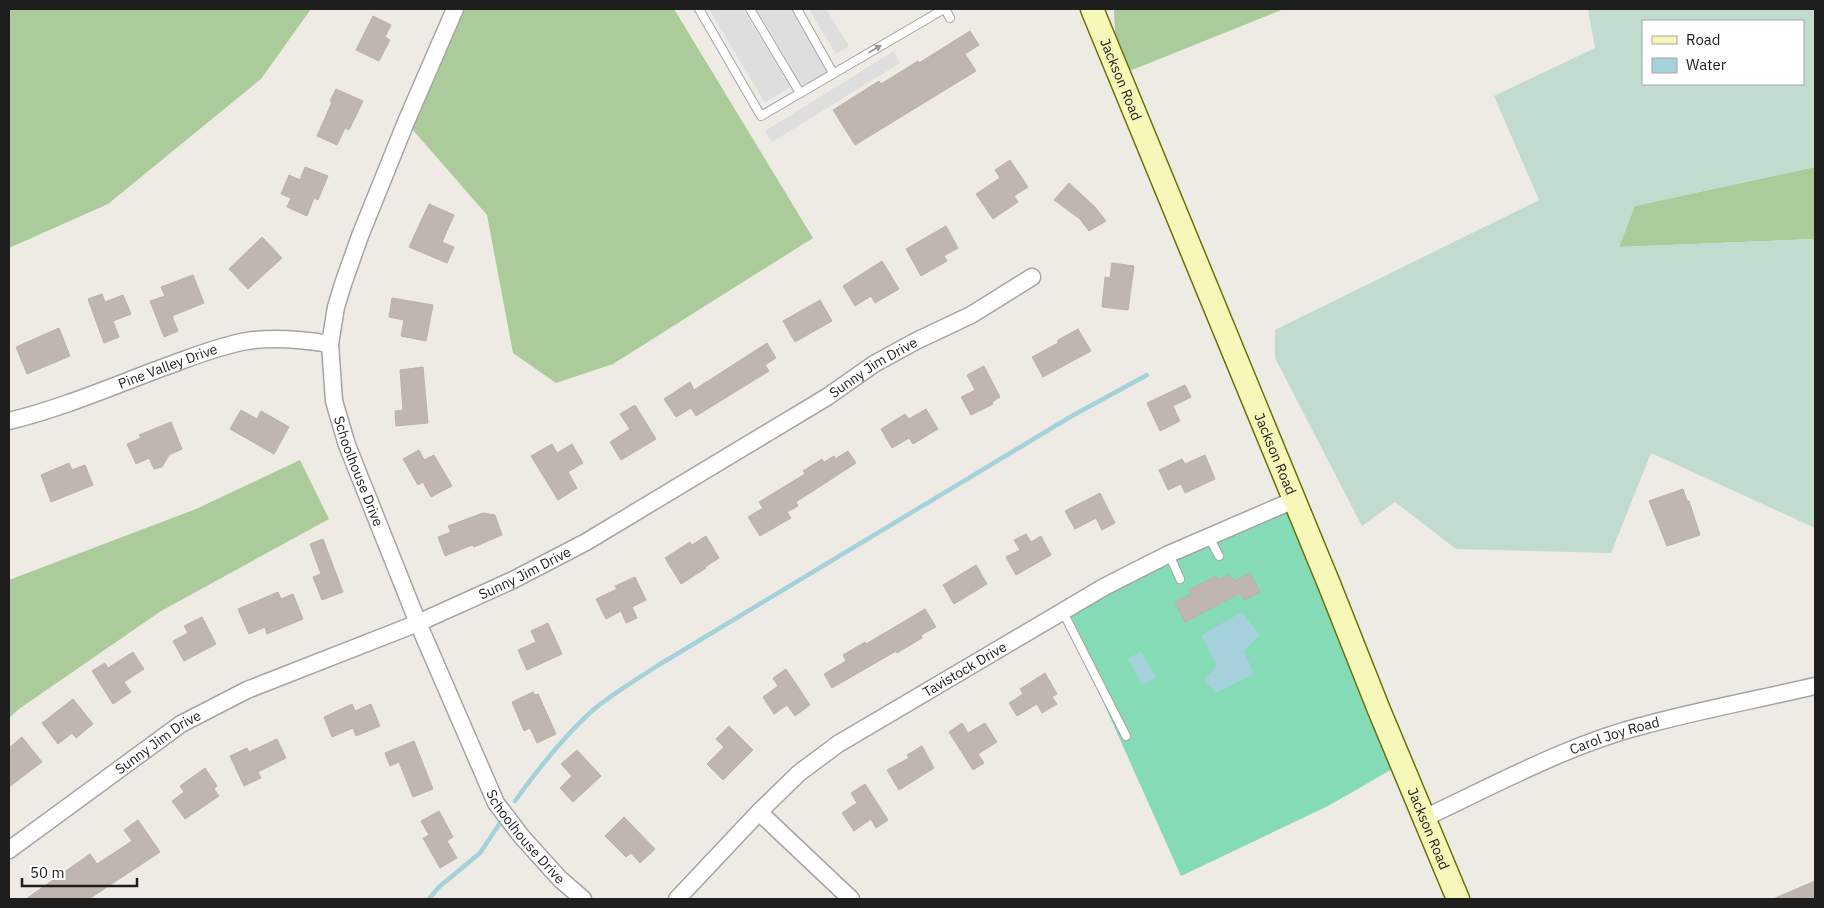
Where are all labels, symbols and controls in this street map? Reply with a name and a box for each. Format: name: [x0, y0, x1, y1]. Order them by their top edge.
legend: [1642, 20, 1804, 85]
text: Road: [1686, 30, 1721, 49]
street label: Jackson Road: [1096, 36, 1146, 123]
one-way arrow: [869, 44, 882, 53]
text: Water: [1686, 55, 1727, 74]
street label: Sunny Jim Drive: [826, 333, 921, 402]
street label: Pine Valley Drive: [115, 340, 220, 393]
street label: Jackson Road: [1250, 410, 1300, 497]
street label: Schoolhouse Drive: [330, 414, 388, 529]
street label: Sunny Jim Drive: [476, 542, 574, 603]
street label: Tavistock Drive: [919, 637, 1010, 701]
street label: Sunny Jim Drive: [111, 706, 204, 778]
street label: Carol Joy Road: [1567, 713, 1661, 758]
street label: Jackson Road: [1403, 785, 1454, 872]
street label: Schoolhouse Drive: [482, 787, 569, 888]
scale bar: [22, 856, 138, 888]
text: 50 m: [30, 863, 65, 882]

